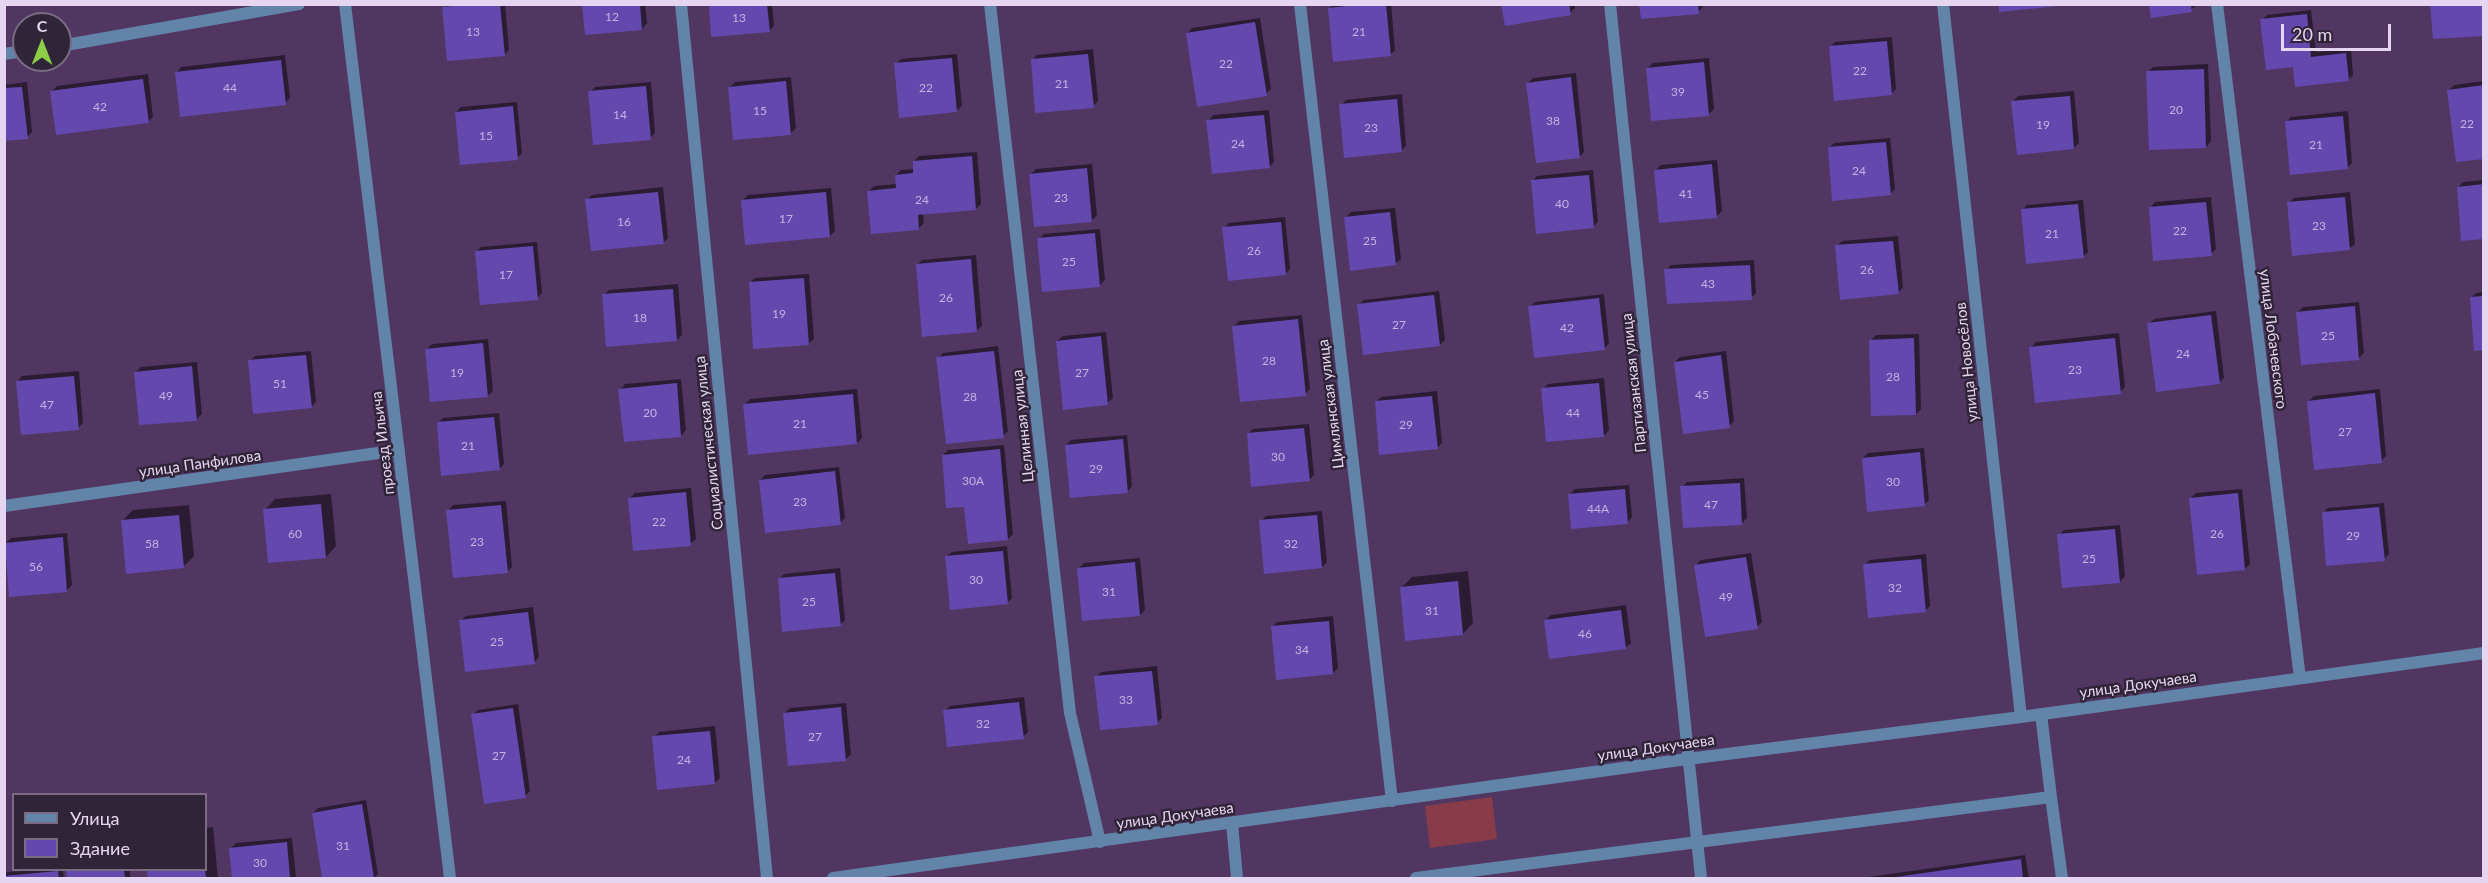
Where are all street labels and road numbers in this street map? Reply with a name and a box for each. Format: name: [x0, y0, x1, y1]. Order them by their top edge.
street label: улица Лобачевского: [2255, 268, 2291, 410]
street label: улица Новосёлов: [1952, 301, 1982, 423]
street label: Партизанская улица: [1618, 312, 1650, 454]
street label: Цимлянская улица: [1314, 338, 1348, 470]
street label: Социалистическая улица: [691, 355, 727, 531]
street label: Целинная улица: [1008, 369, 1038, 483]
street label: проезд Ильича: [368, 390, 398, 496]
street label: улица Панфилова: [138, 447, 262, 481]
street label: улица Докучаева: [2078, 668, 2198, 702]
street label: улица Докучаева: [1596, 731, 1716, 765]
street label: улица Докучаева: [1115, 799, 1235, 833]

